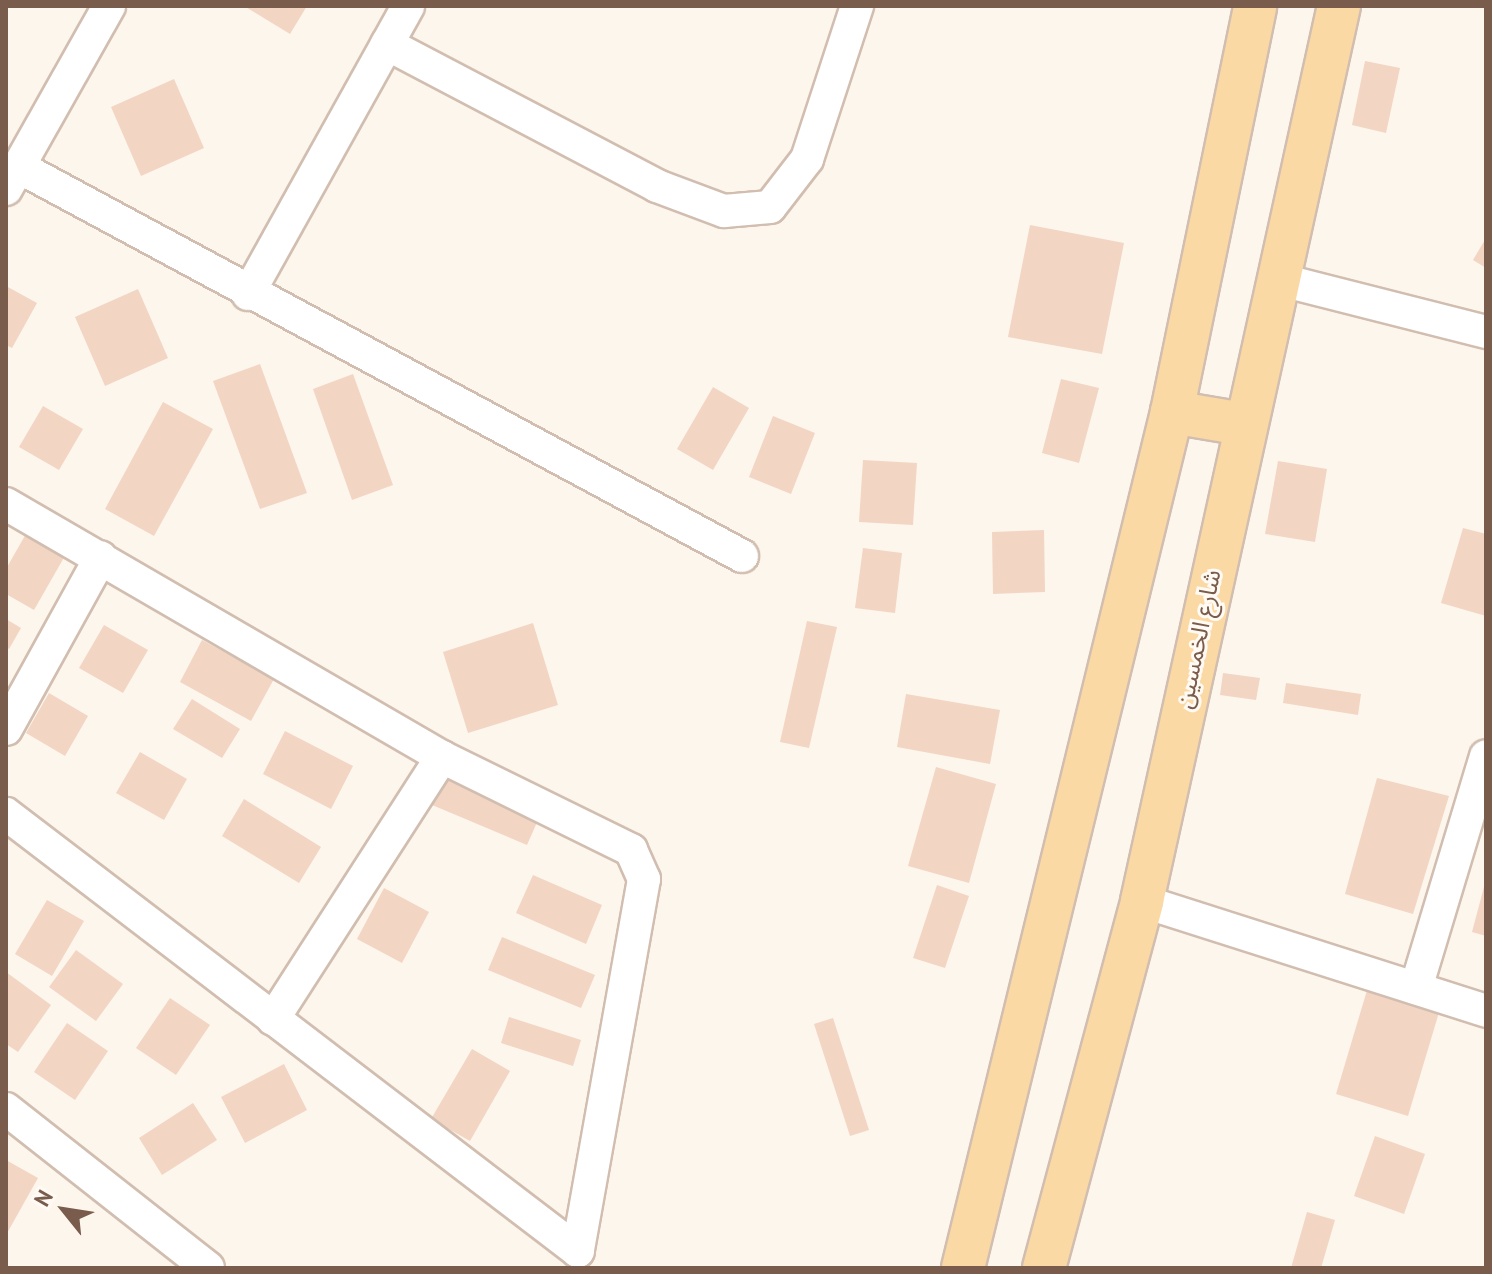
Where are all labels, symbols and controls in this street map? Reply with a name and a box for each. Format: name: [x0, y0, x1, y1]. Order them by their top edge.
street label: شارع الخمسين: [1169, 567, 1227, 711]
north arrow: [24, 1170, 104, 1250]
text: N: [27, 1185, 59, 1211]

